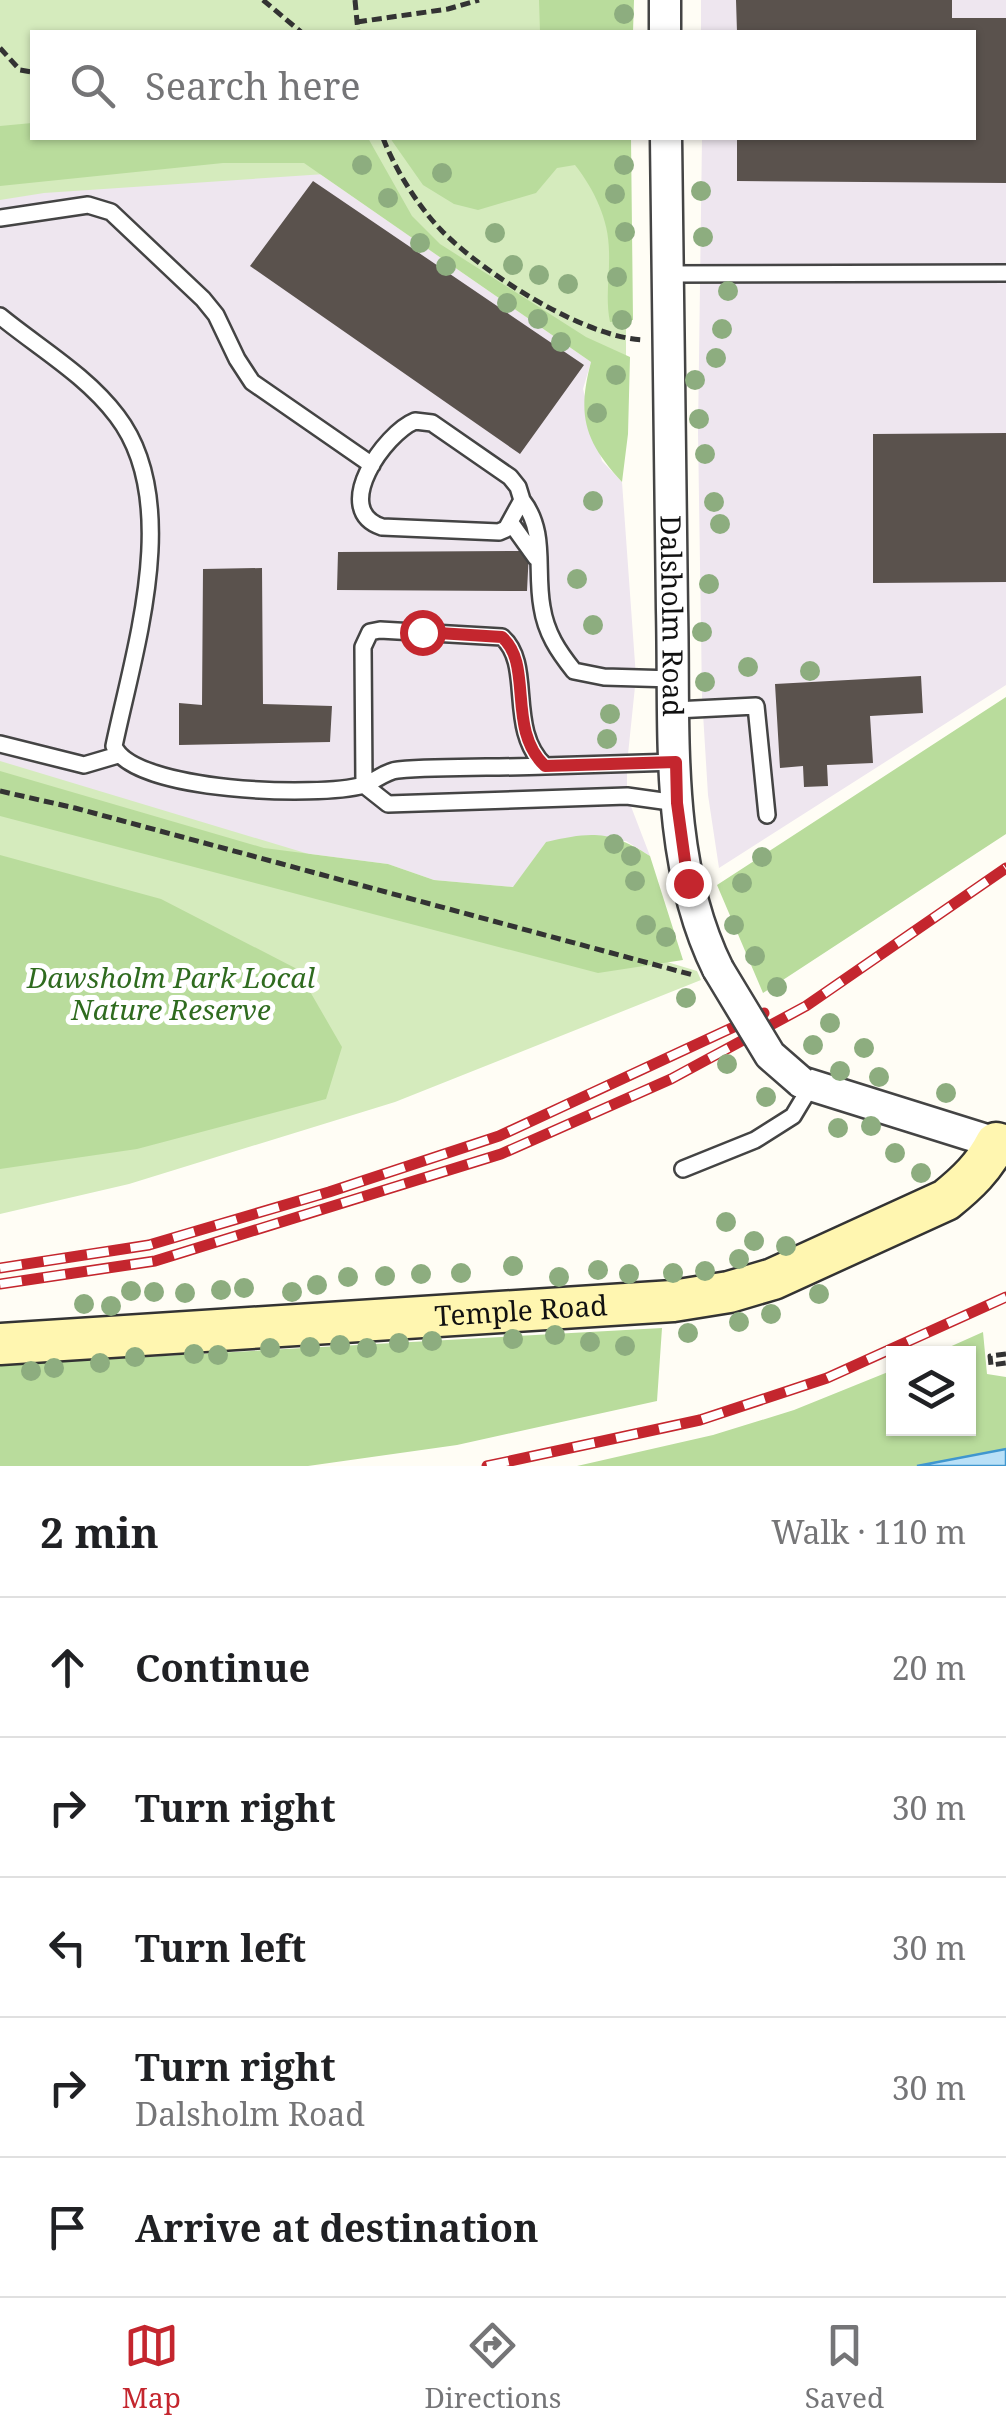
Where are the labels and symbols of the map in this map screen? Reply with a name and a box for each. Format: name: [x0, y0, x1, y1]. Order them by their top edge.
street label: Dalsholm Road: [652, 515, 693, 717]
route start: [400, 610, 446, 656]
route end: [666, 861, 712, 907]
park label: Dawsholm Park Local Nature Reserve: [26, 958, 315, 1028]
street label: Temple Road: [433, 1285, 608, 1334]

